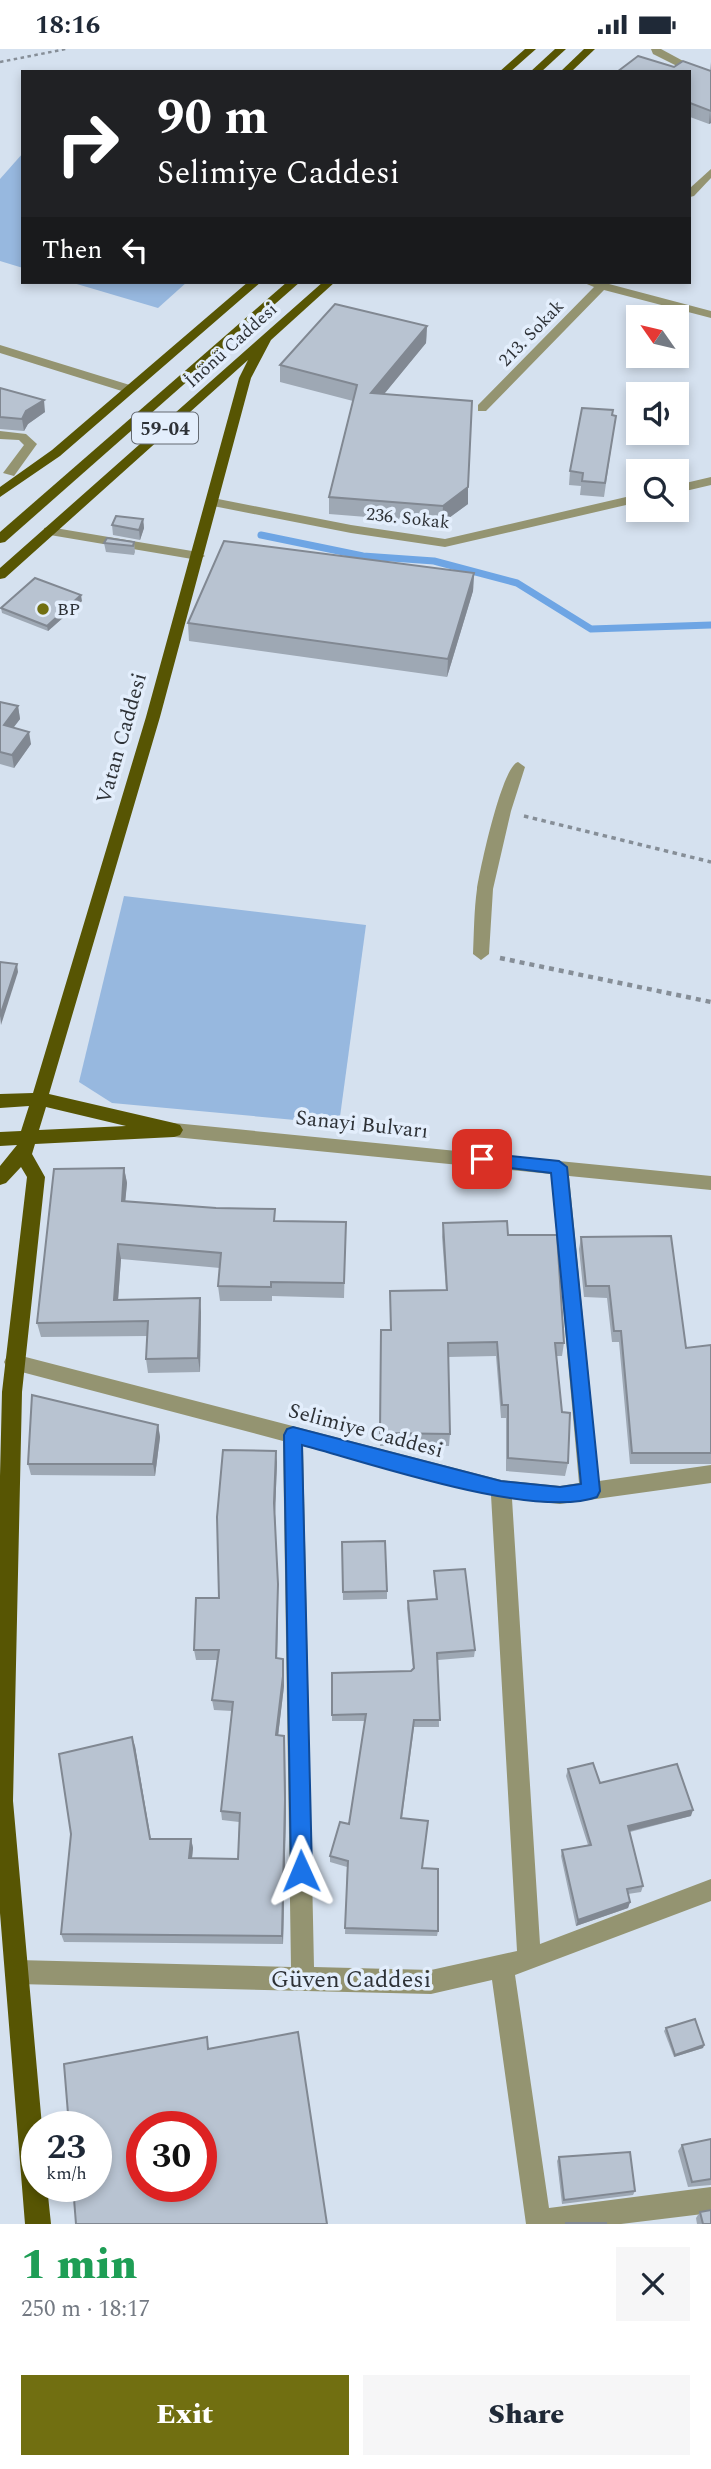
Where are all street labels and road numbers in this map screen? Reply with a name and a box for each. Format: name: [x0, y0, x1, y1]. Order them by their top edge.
street label: 213. Sokak: [492, 294, 570, 373]
street label: İnönü Caddesi: [179, 296, 284, 394]
road number: 59-04: [132, 413, 198, 443]
street label: 236. Sokak: [365, 501, 451, 536]
street label: Vatan Caddesi: [88, 669, 156, 807]
street label: Sanayi Bulvarı: [294, 1102, 430, 1148]
street label: Selimiye Caddesi: [285, 1395, 447, 1467]
street label: Güven Caddesi: [271, 1962, 431, 1998]

